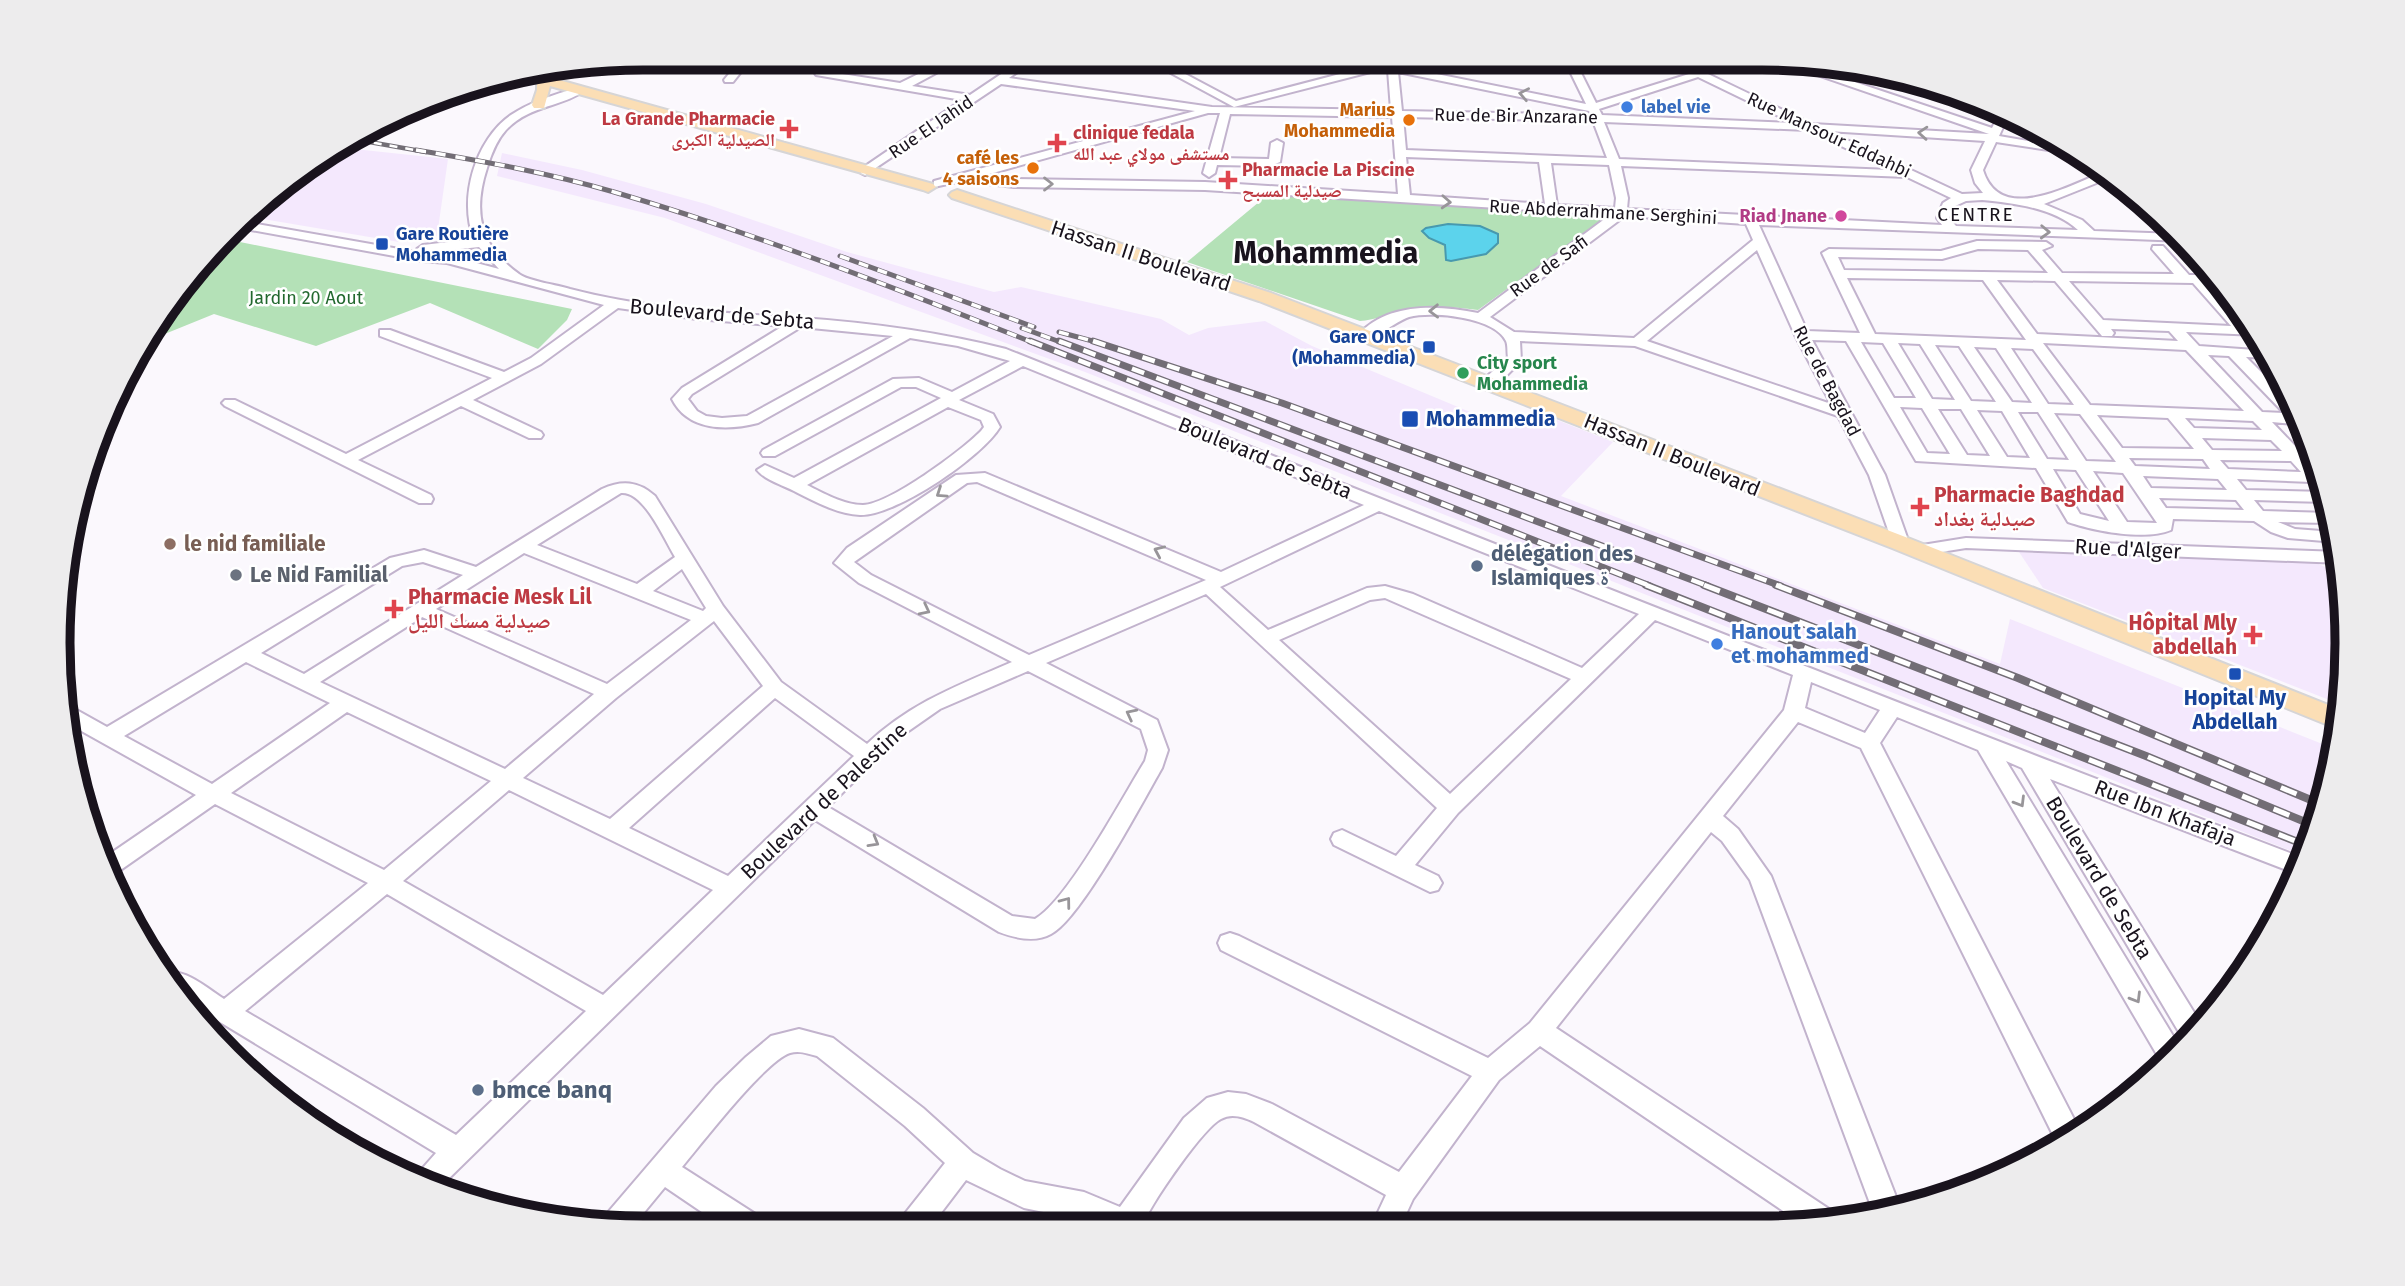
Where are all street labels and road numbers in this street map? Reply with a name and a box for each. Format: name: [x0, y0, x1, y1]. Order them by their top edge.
street label: Rue Mansour Eddahbi: [1744, 87, 1914, 183]
street label: Rue El Jahid: [885, 91, 977, 163]
street label: Rue de Bir Anzarane: [1434, 104, 1598, 128]
street label: Rue Abderrahmane Serghini: [1488, 195, 1718, 229]
street label: Hassan II Boulevard: [1048, 215, 1234, 297]
street label: Rue de Safi: [1506, 230, 1592, 302]
street label: Boulevard de Sebta: [628, 293, 816, 335]
street label: Rue de Bagdad: [1789, 322, 1865, 440]
street label: Hassan II Boulevard: [1580, 408, 1764, 502]
street label: Boulevard de Sebta: [1174, 411, 1356, 505]
street label: Rue d'Alger: [2074, 533, 2182, 565]
street label: Boulevard de Palestine: [735, 717, 913, 885]
street label: Rue Ibn Khafaja: [2090, 774, 2240, 852]
street label: Boulevard de Sebta: [2040, 792, 2158, 964]

